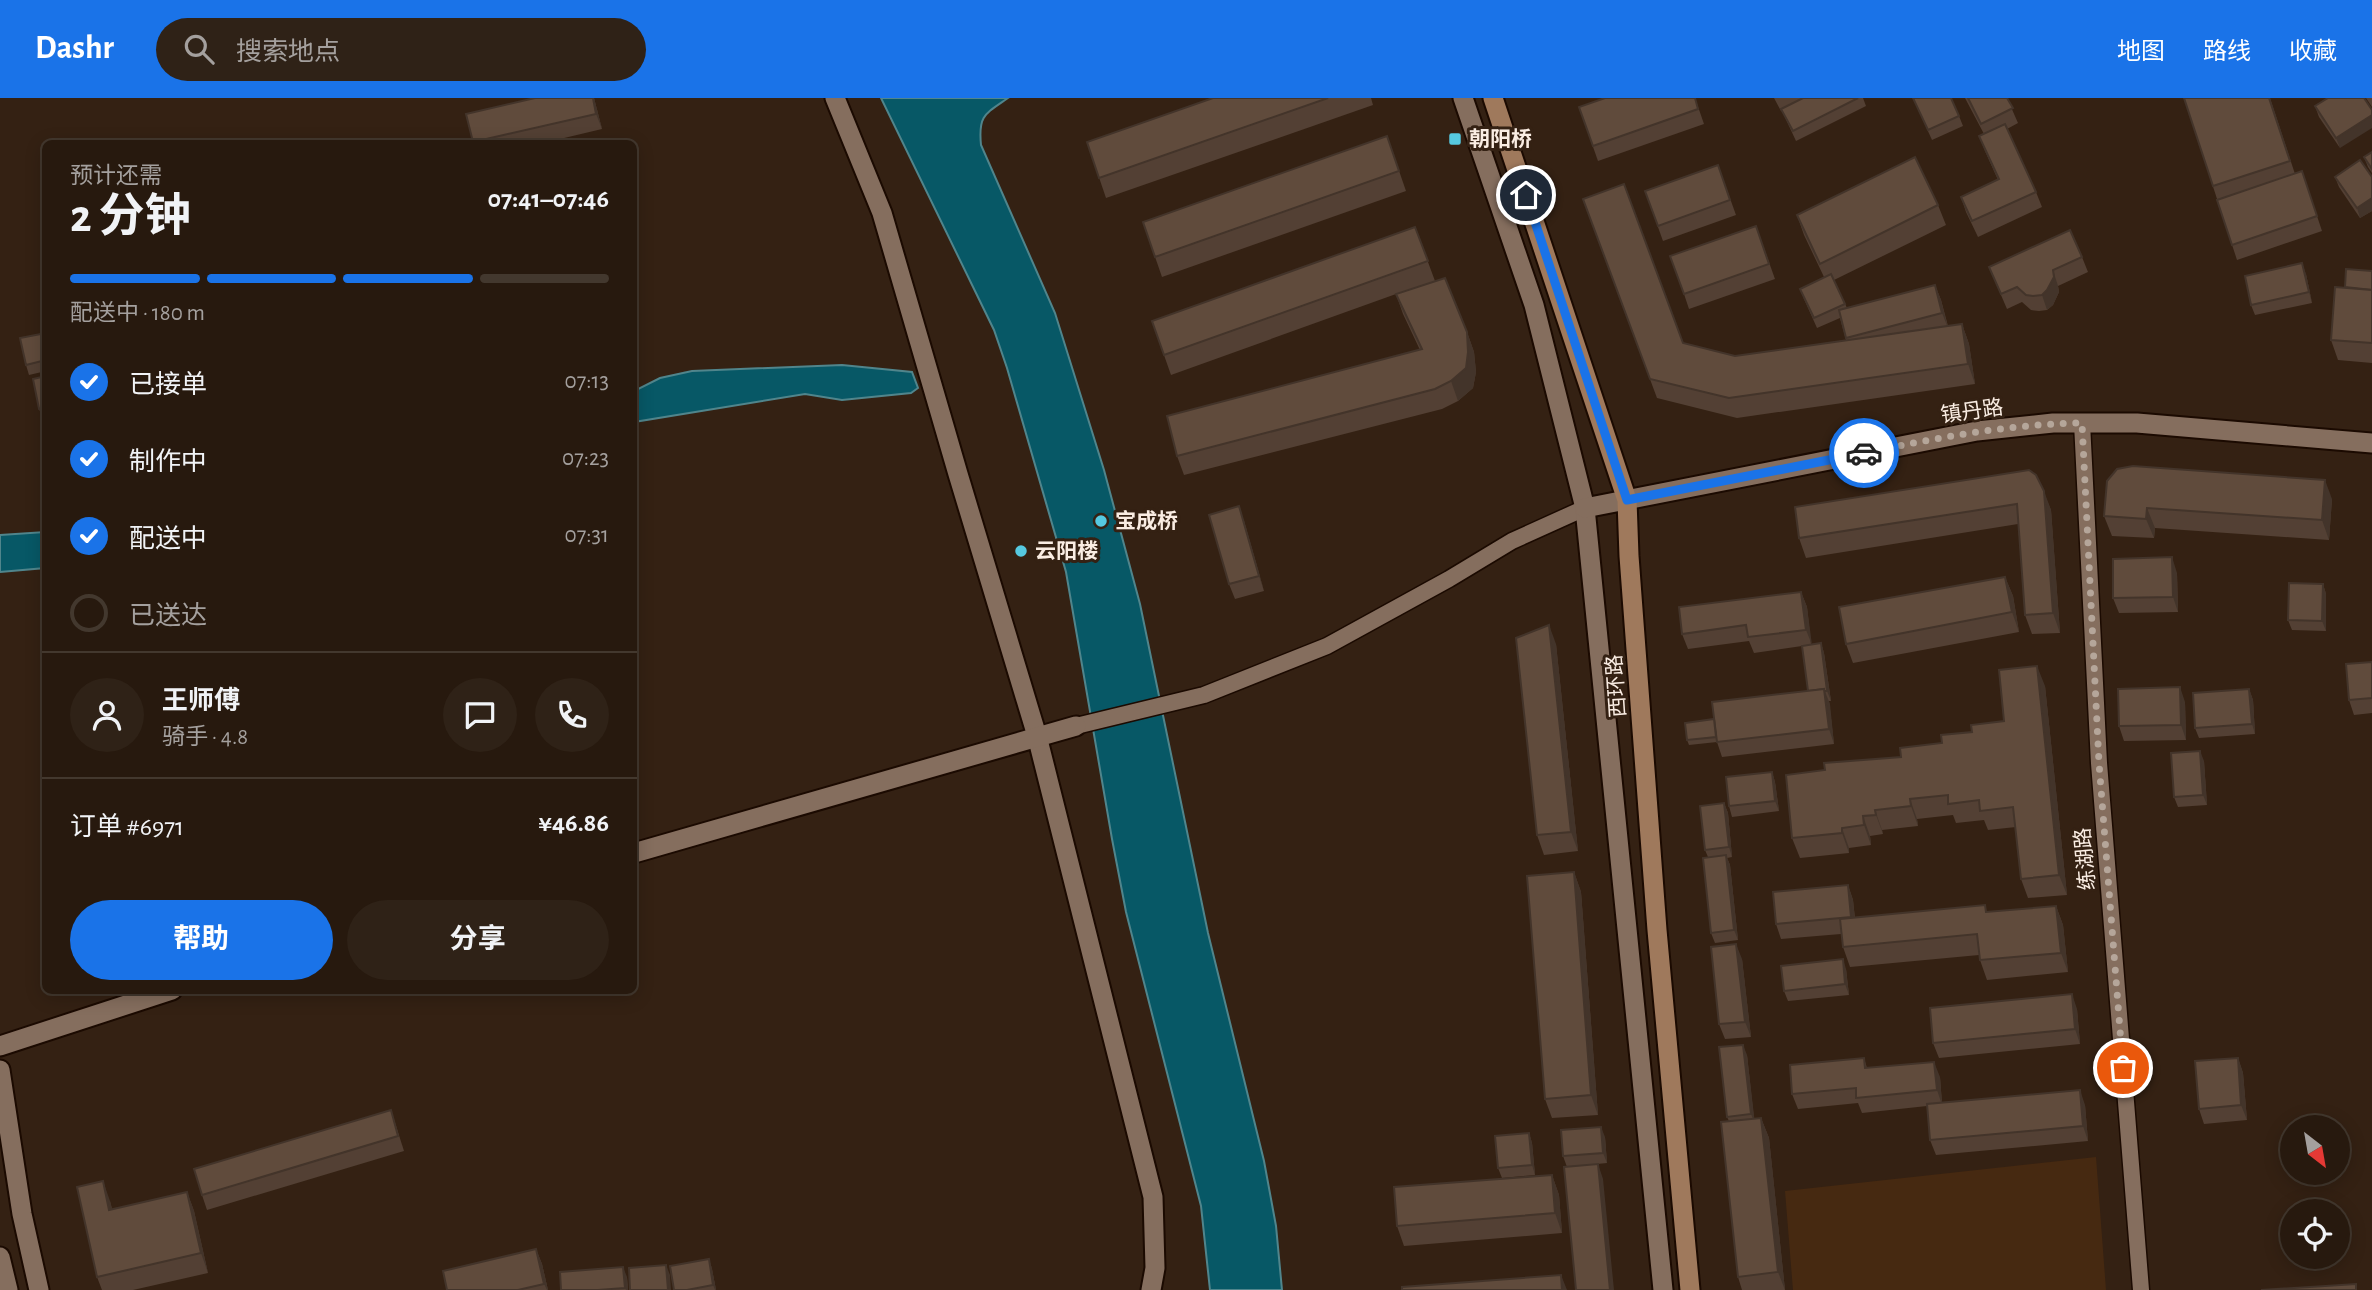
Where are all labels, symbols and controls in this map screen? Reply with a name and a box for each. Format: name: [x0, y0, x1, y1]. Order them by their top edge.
search box: [156, 18, 646, 81]
icon: search: [180, 30, 218, 68]
text: Dashr: [35, 32, 114, 65]
text: 搜索地点: [236, 39, 340, 65]
text: 地图: [2117, 40, 2165, 64]
text: 路线: [2203, 40, 2251, 64]
text: 收藏: [2289, 40, 2337, 64]
place label: 朝阳桥: [1469, 128, 1532, 150]
marker: 朝阳桥: [1447, 131, 1463, 147]
text: 预计还需: [70, 165, 162, 188]
pin: [1496, 165, 1556, 225]
icon: home: [1507, 176, 1545, 214]
text: 07:41–07:46: [487, 186, 609, 212]
text: 2 分钟: [70, 194, 191, 240]
text: 配送中 · 180 m: [70, 302, 205, 325]
icon: check: [70, 363, 108, 401]
text: 07:13: [565, 370, 609, 393]
text: 已接单: [129, 372, 207, 398]
street label: 镇丹路: [1939, 396, 2005, 426]
courier: [1829, 418, 1899, 488]
icon: car: [1845, 434, 1883, 472]
icon: check: [70, 440, 108, 478]
text: 07:23: [562, 447, 609, 470]
text: 制作中: [129, 449, 207, 475]
place label: 宝成桥: [1115, 509, 1178, 532]
marker: 宝成桥: [1093, 513, 1109, 529]
icon: check: [70, 517, 108, 555]
text: 07:31: [565, 524, 609, 547]
text: 配送中: [129, 526, 207, 552]
place label: 云阳楼: [1035, 540, 1098, 562]
marker: 云阳楼: [1013, 543, 1029, 559]
text: 已送达: [129, 603, 207, 629]
street label: 西环路: [1603, 654, 1629, 718]
button: person: [70, 678, 144, 752]
button: chat: [443, 678, 517, 752]
button: phone: [535, 678, 609, 752]
text: 王师傅: [162, 688, 240, 714]
text: 骑手 · 4.8: [162, 726, 248, 749]
text: ¥46.86: [538, 810, 609, 836]
text: 订单 #6971: [70, 814, 184, 840]
street label: 练湖路: [2071, 827, 2099, 891]
button: 帮助: [70, 900, 333, 980]
button: 分享: [347, 900, 609, 980]
pin: [2093, 1038, 2153, 1098]
icon: bag: [2104, 1049, 2142, 1087]
north arrow: [2280, 1115, 2350, 1185]
map controls: [2280, 1115, 2350, 1269]
button: locate: [2280, 1199, 2350, 1269]

